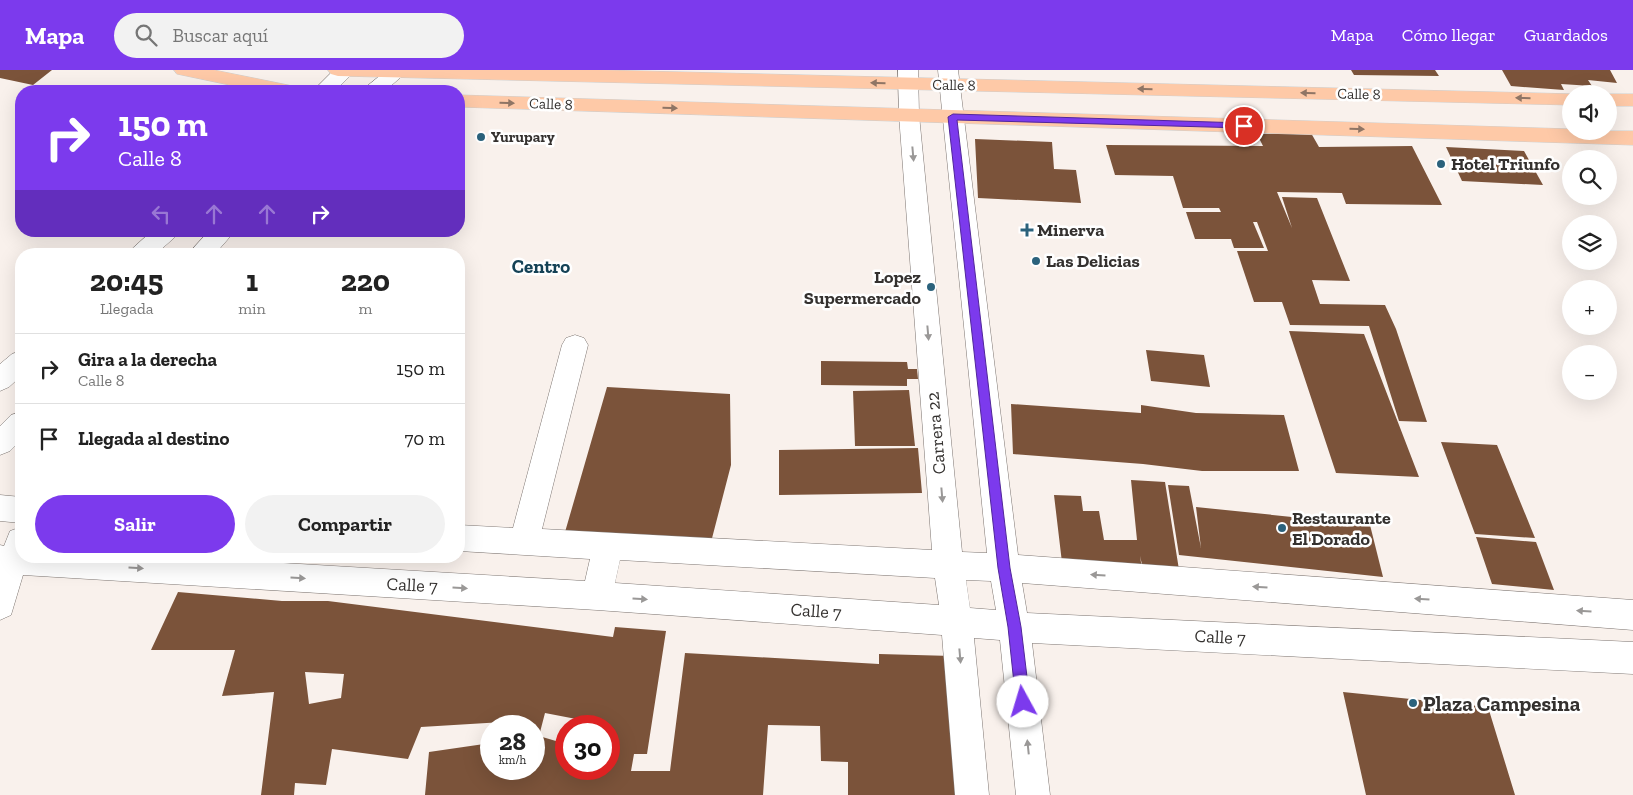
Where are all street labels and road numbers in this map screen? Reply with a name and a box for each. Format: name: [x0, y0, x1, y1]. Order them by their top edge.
street label: Calle 8: [932, 76, 976, 94]
street label: Calle 8: [1337, 85, 1381, 103]
street label: Calle 8: [529, 94, 573, 114]
street label: Carrera 22: [921, 391, 951, 475]
street label: Calle 7: [386, 573, 439, 597]
street label: Calle 7: [790, 598, 843, 624]
street label: Calle 7: [1194, 625, 1247, 649]

